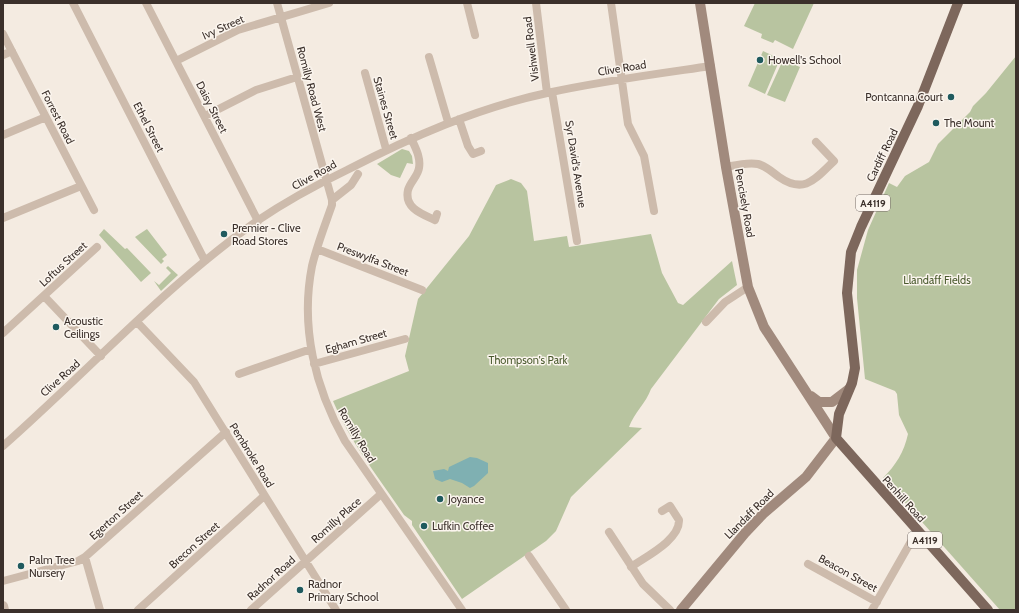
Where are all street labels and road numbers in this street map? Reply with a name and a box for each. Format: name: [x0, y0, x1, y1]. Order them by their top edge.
street label: Ivy Street: [200, 11, 246, 42]
street label: Vishwell Road: [520, 16, 542, 82]
street label: Romilly Road West: [294, 45, 330, 133]
street label: Clive Road: [597, 57, 647, 79]
street label: Staines Street: [370, 75, 402, 141]
street label: Daisy Street: [193, 79, 231, 136]
street label: Forrest Road: [39, 88, 77, 146]
street label: Ethel Street: [130, 100, 168, 155]
street label: Syr David's Avenue: [562, 119, 590, 209]
street label: Cardiff Road: [863, 126, 901, 184]
street label: Clive Road: [289, 157, 339, 193]
street label: Pencisely Road: [732, 167, 758, 239]
road number: A4119: [856, 195, 890, 211]
street label: Loftus Street: [36, 238, 90, 290]
street label: Preswylfa Street: [335, 239, 411, 279]
street label: Egham Street: [324, 326, 389, 356]
street label: Clive Road: [37, 356, 83, 400]
street label: Romilly Road: [335, 405, 379, 465]
street label: Pembroke Road: [227, 420, 277, 490]
street label: Penhill Road: [879, 473, 929, 525]
street label: Llandaff Road: [721, 486, 777, 542]
street label: Egerton Street: [86, 487, 146, 543]
street label: Romilly Place: [308, 494, 364, 546]
street label: Brecon Street: [166, 518, 222, 571]
road number: A4119: [908, 532, 942, 548]
street label: Beacon Street: [816, 551, 880, 595]
street label: Radnor Road: [244, 553, 298, 603]

